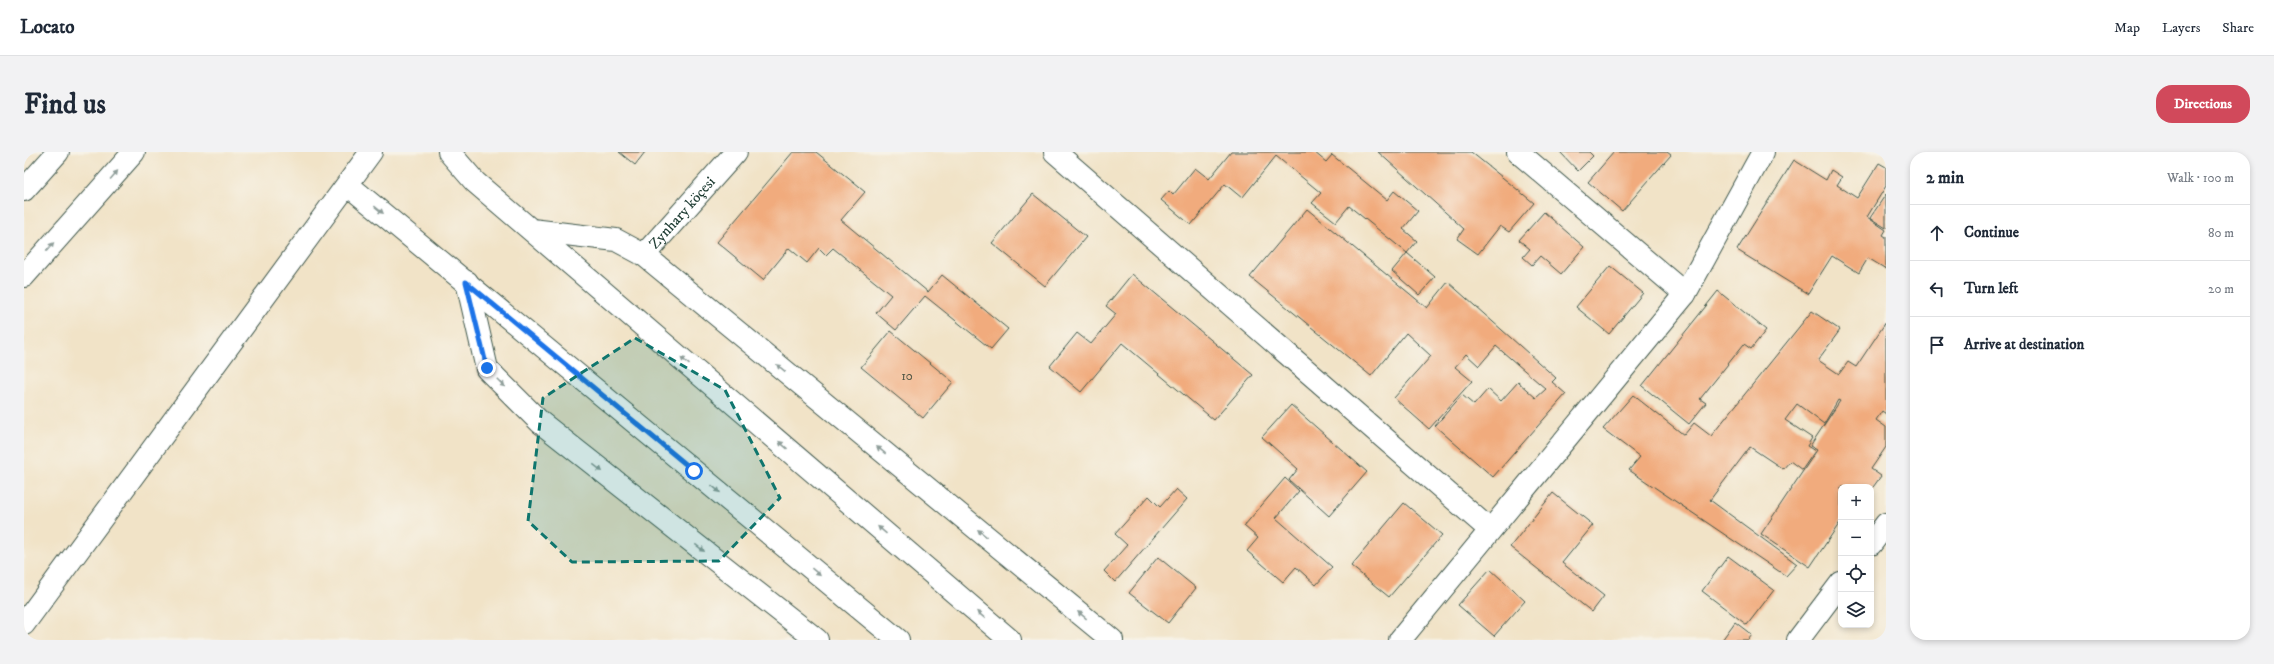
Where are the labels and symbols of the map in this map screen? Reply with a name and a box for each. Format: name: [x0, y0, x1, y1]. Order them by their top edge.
one-way arrow: [109, 169, 118, 180]
street label: Zynhary köçesi: [645, 173, 720, 253]
one-way arrow: [373, 205, 384, 214]
one-way arrow: [45, 242, 54, 252]
one-way arrow: [679, 356, 690, 365]
route end: [478, 359, 496, 377]
one-way arrow: [775, 363, 786, 372]
house number: 10: [901, 368, 913, 384]
one-way arrow: [496, 378, 506, 388]
one-way arrow: [778, 441, 789, 450]
one-way arrow: [876, 446, 886, 455]
route start: [685, 462, 703, 480]
one-way arrow: [593, 464, 604, 472]
one-way arrow: [711, 484, 721, 493]
one-way arrow: [878, 526, 887, 535]
one-way arrow: [976, 528, 987, 537]
one-way arrow: [695, 544, 706, 553]
one-way arrow: [811, 568, 821, 577]
one-way arrow: [976, 610, 986, 619]
one-way arrow: [1077, 611, 1087, 620]

